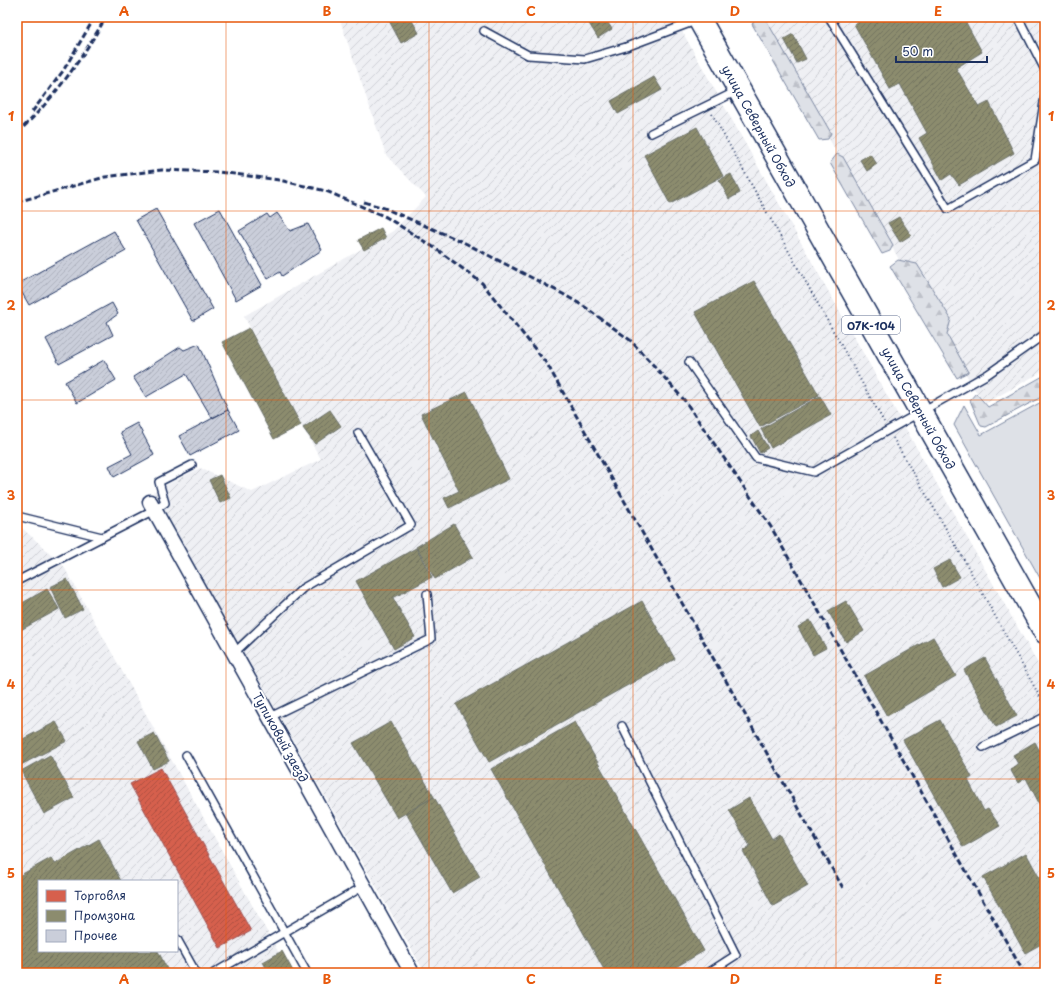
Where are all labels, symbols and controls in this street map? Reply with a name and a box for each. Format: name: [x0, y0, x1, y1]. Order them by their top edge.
text: A: [119, 1, 129, 20]
text: B: [323, 1, 332, 20]
text: C: [526, 1, 536, 20]
text: D: [730, 1, 740, 20]
text: E: [934, 1, 942, 20]
scale bar: [896, 38, 987, 64]
text: 50 m: [902, 42, 933, 60]
street label: улица Северный Обход: [718, 61, 800, 191]
text: 1: [8, 106, 14, 125]
text: 1: [1048, 106, 1054, 125]
text: 2: [6, 295, 16, 314]
text: 2: [1046, 295, 1056, 314]
road number: 07К-104: [842, 316, 900, 334]
street label: улица Северный Обход: [878, 343, 960, 473]
text: 3: [7, 485, 16, 504]
text: 3: [1047, 485, 1056, 504]
text: 4: [7, 674, 16, 693]
text: 4: [1047, 674, 1056, 693]
street label: Тупиковый заезд: [249, 689, 313, 785]
text: 5: [7, 863, 15, 882]
text: 5: [1047, 863, 1055, 882]
legend: [38, 880, 178, 952]
text: Торговля: [74, 886, 126, 904]
text: Промзона: [74, 906, 136, 924]
text: Прочее: [74, 926, 118, 944]
text: A: [119, 969, 129, 988]
text: B: [323, 969, 332, 988]
text: C: [526, 969, 536, 988]
text: D: [730, 969, 740, 988]
text: E: [934, 969, 942, 988]

